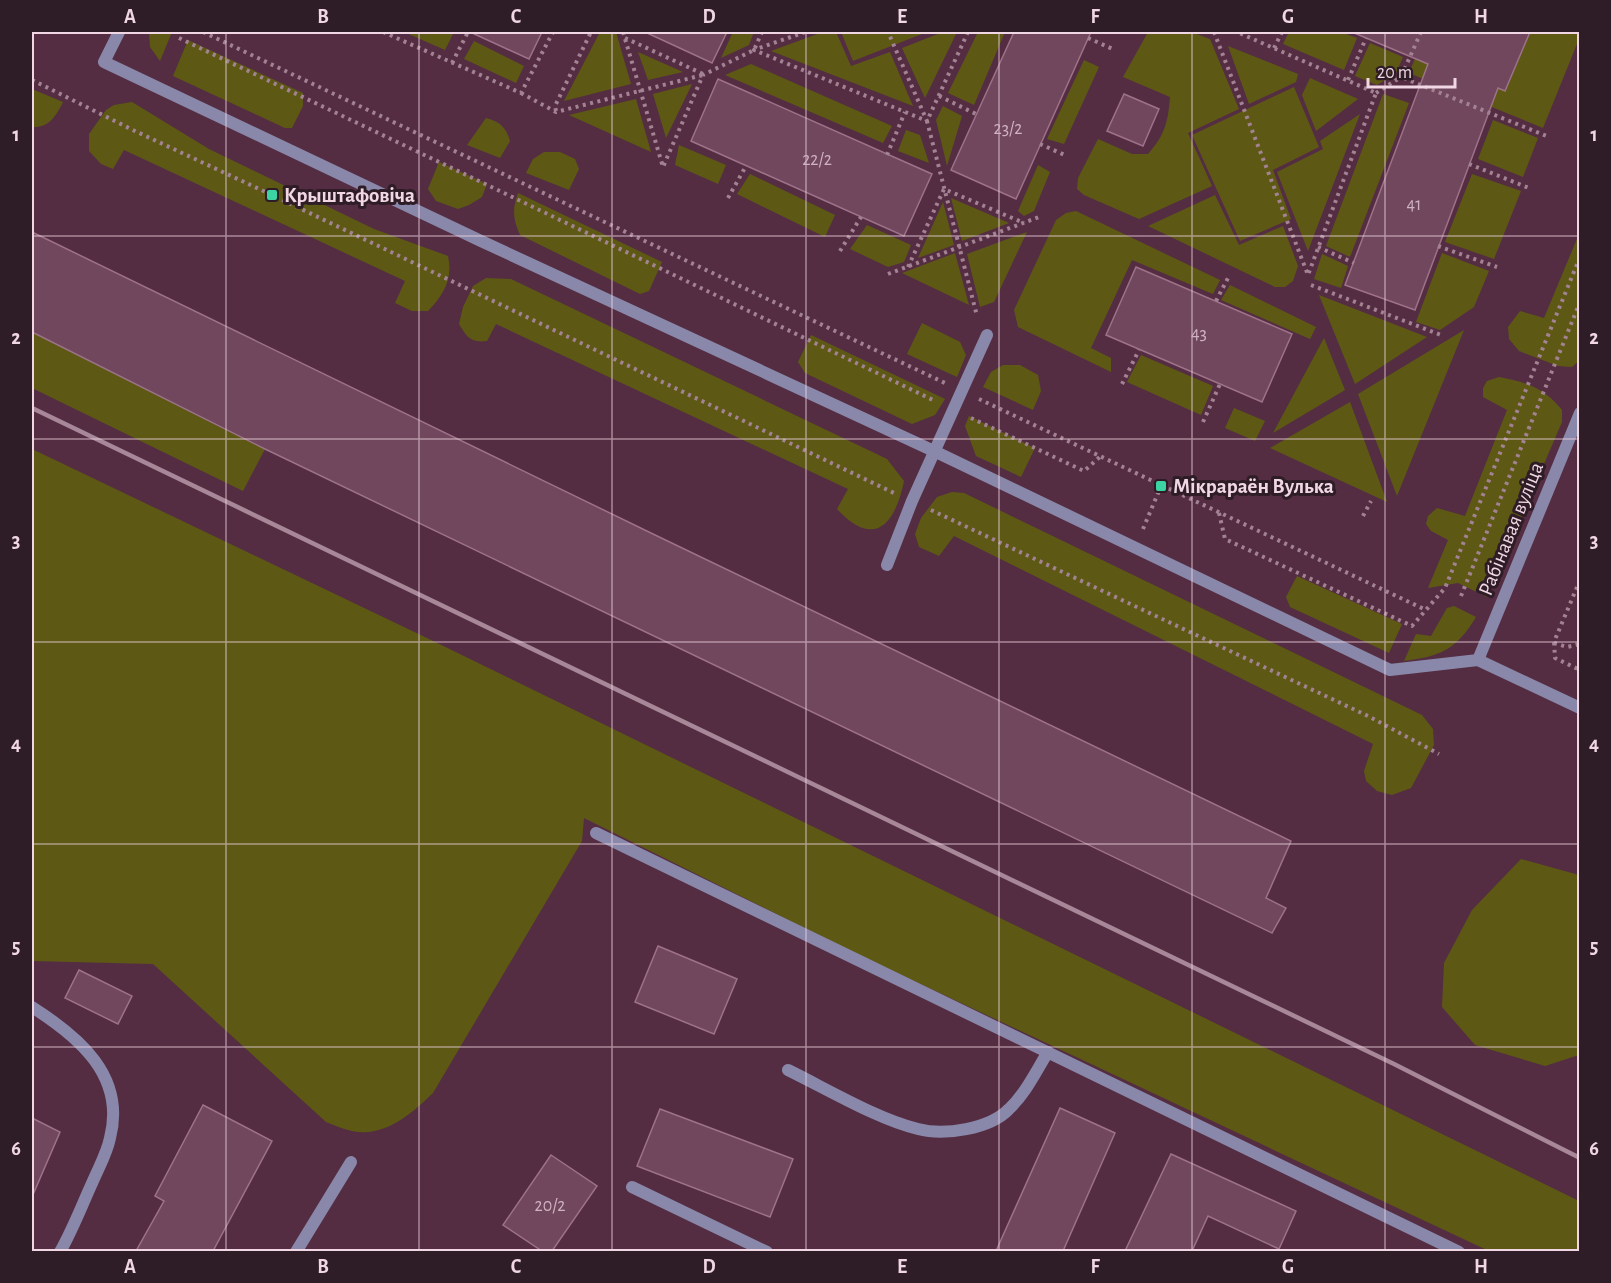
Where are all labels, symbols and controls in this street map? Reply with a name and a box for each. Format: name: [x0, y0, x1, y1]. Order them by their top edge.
text: A: [124, 7, 136, 27]
text: B: [317, 7, 329, 27]
text: C: [511, 7, 522, 27]
text: D: [702, 7, 716, 27]
text: E: [897, 7, 907, 27]
text: F: [1090, 7, 1100, 27]
text: G: [1282, 7, 1294, 27]
text: H: [1474, 7, 1488, 27]
scale bar: [1368, 51, 1455, 89]
text: 20 m: [1377, 64, 1412, 82]
house number: 23/2: [994, 120, 1022, 138]
text: 1: [12, 125, 20, 145]
text: 1: [1590, 125, 1598, 145]
house number: 22/2: [802, 151, 832, 169]
place label: Крыштафовіча: [284, 185, 415, 206]
marker: Крыштафовіча: [265, 188, 279, 202]
house number: 41: [1407, 196, 1421, 214]
house number: 43: [1191, 325, 1207, 343]
text: 2: [11, 328, 21, 348]
text: 2: [1589, 328, 1599, 348]
street label: Рабінавая вуліца: [1475, 459, 1547, 599]
place label: Мікрараён Вулька: [1173, 476, 1334, 497]
marker: Мікрараён Вулька: [1154, 479, 1168, 493]
text: 3: [12, 531, 20, 551]
text: 3: [1590, 531, 1598, 551]
text: 4: [11, 734, 21, 754]
text: 4: [1589, 734, 1599, 754]
text: 5: [12, 937, 20, 957]
text: 5: [1590, 937, 1598, 957]
text: 6: [11, 1139, 21, 1159]
text: 6: [1589, 1139, 1599, 1159]
house number: 20/2: [534, 1197, 566, 1215]
text: A: [124, 1257, 136, 1277]
text: B: [317, 1257, 329, 1277]
text: C: [511, 1257, 522, 1277]
text: D: [702, 1257, 716, 1277]
text: E: [897, 1257, 907, 1277]
text: F: [1090, 1257, 1100, 1277]
text: G: [1282, 1257, 1294, 1277]
text: H: [1474, 1257, 1488, 1277]

